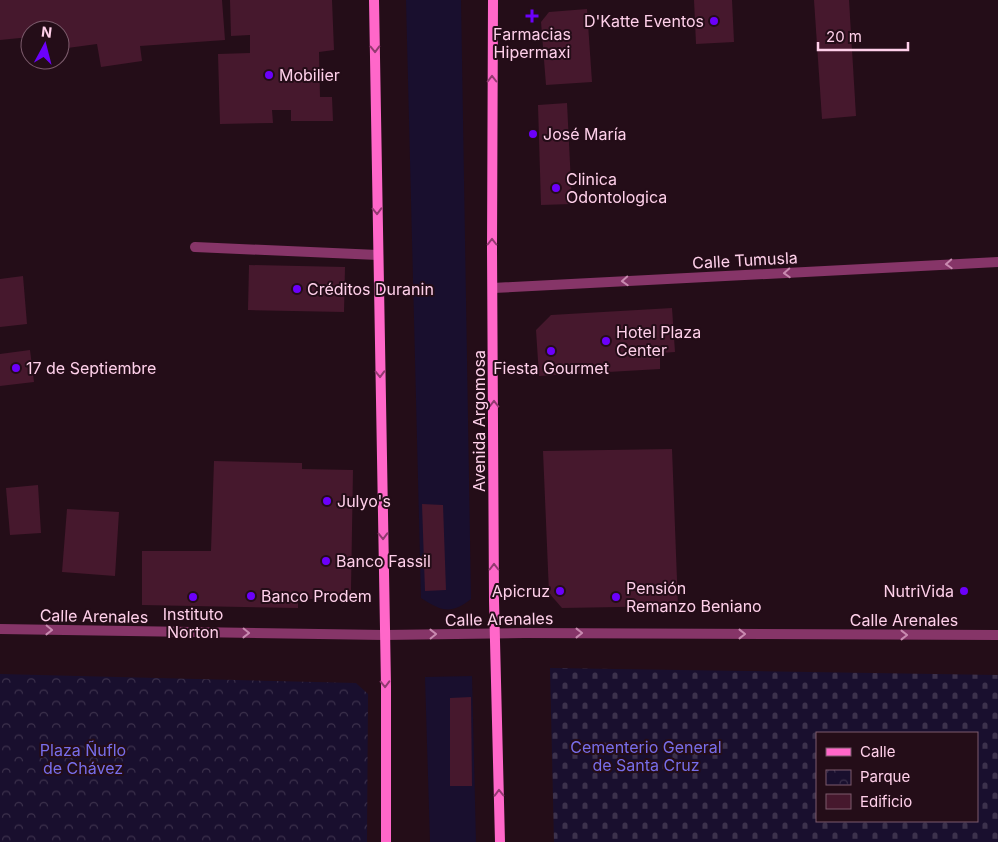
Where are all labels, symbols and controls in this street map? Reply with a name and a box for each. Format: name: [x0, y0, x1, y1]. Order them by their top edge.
marker: Farmacias Hipermaxi: [526, 10, 538, 22]
place label: D'Katte Eventos: [584, 11, 704, 31]
marker: D'Katte Eventos: [708, 15, 720, 27]
north arrow: [20, 20, 70, 70]
scale bar: [818, 20, 908, 52]
text: N: [40, 23, 53, 41]
place label: Farmacias Hipermaxi: [493, 24, 571, 62]
text: 20 m: [826, 27, 862, 46]
one-way arrow: [370, 45, 380, 53]
place label: Mobilier: [279, 65, 340, 85]
marker: Mobilier: [263, 69, 275, 81]
one-way arrow: [487, 75, 497, 83]
place label: José María: [543, 124, 627, 144]
marker: José María: [527, 128, 539, 140]
place label: Clinica Odontologica: [566, 169, 667, 207]
marker: Clinica Odontologica: [550, 182, 562, 194]
one-way arrow: [372, 208, 382, 215]
one-way arrow: [487, 238, 497, 246]
street label: Calle Tumusla: [692, 247, 798, 273]
one-way arrow: [945, 259, 953, 270]
one-way arrow: [783, 268, 790, 278]
one-way arrow: [620, 276, 628, 287]
place label: Créditos Duranin: [307, 279, 434, 299]
marker: Créditos Duranin: [291, 283, 303, 295]
place label: Hotel Plaza Center: [616, 322, 701, 360]
marker: Hotel Plaza Center: [600, 335, 612, 347]
marker: Fiesta Gourmet: [545, 345, 557, 357]
street label: Avenida Argomosa: [469, 350, 489, 492]
place label: 17 de Septiembre: [26, 358, 156, 378]
place label: Fiesta Gourmet: [493, 358, 609, 378]
marker: 17 de Septiembre: [10, 362, 22, 374]
one-way arrow: [375, 370, 385, 378]
one-way arrow: [489, 400, 499, 408]
place label: Julyo's: [337, 491, 391, 511]
marker: Julyo's: [321, 495, 333, 507]
one-way arrow: [377, 532, 388, 540]
place label: Banco Fassil: [336, 551, 431, 571]
marker: Banco Fassil: [320, 555, 332, 567]
one-way arrow: [489, 563, 499, 570]
place label: Pensión Remanzo Beniano: [626, 578, 762, 616]
place label: Apicruz: [492, 581, 550, 601]
place label: NutriVida: [883, 581, 954, 601]
marker: Apicruz: [554, 585, 566, 597]
marker: NutriVida: [958, 585, 970, 597]
place label: Banco Prodem: [261, 586, 372, 606]
marker: Banco Prodem: [245, 590, 257, 602]
marker: Instituto Norton: [187, 591, 199, 603]
marker: Pensión Remanzo Beniano: [610, 591, 622, 603]
place label: Instituto Norton: [163, 604, 223, 642]
street label: Calle Arenales: [40, 605, 148, 627]
street label: Calle Arenales: [445, 608, 553, 630]
street label: Calle Arenales: [850, 610, 958, 630]
one-way arrow: [45, 625, 53, 635]
one-way arrow: [242, 628, 250, 639]
one-way arrow: [576, 628, 583, 638]
one-way arrow: [429, 629, 437, 640]
one-way arrow: [738, 629, 746, 639]
one-way arrow: [900, 630, 908, 640]
one-way arrow: [380, 680, 391, 688]
legend: [816, 732, 978, 822]
park label: Cementerio General de Santa Cruz: [570, 737, 722, 775]
park label: Plaza Ñuflo de Chávez: [40, 740, 126, 778]
text: Calle: [860, 742, 895, 761]
text: Parque: [860, 767, 910, 786]
one-way arrow: [494, 789, 504, 797]
text: Edificio: [860, 792, 912, 811]

